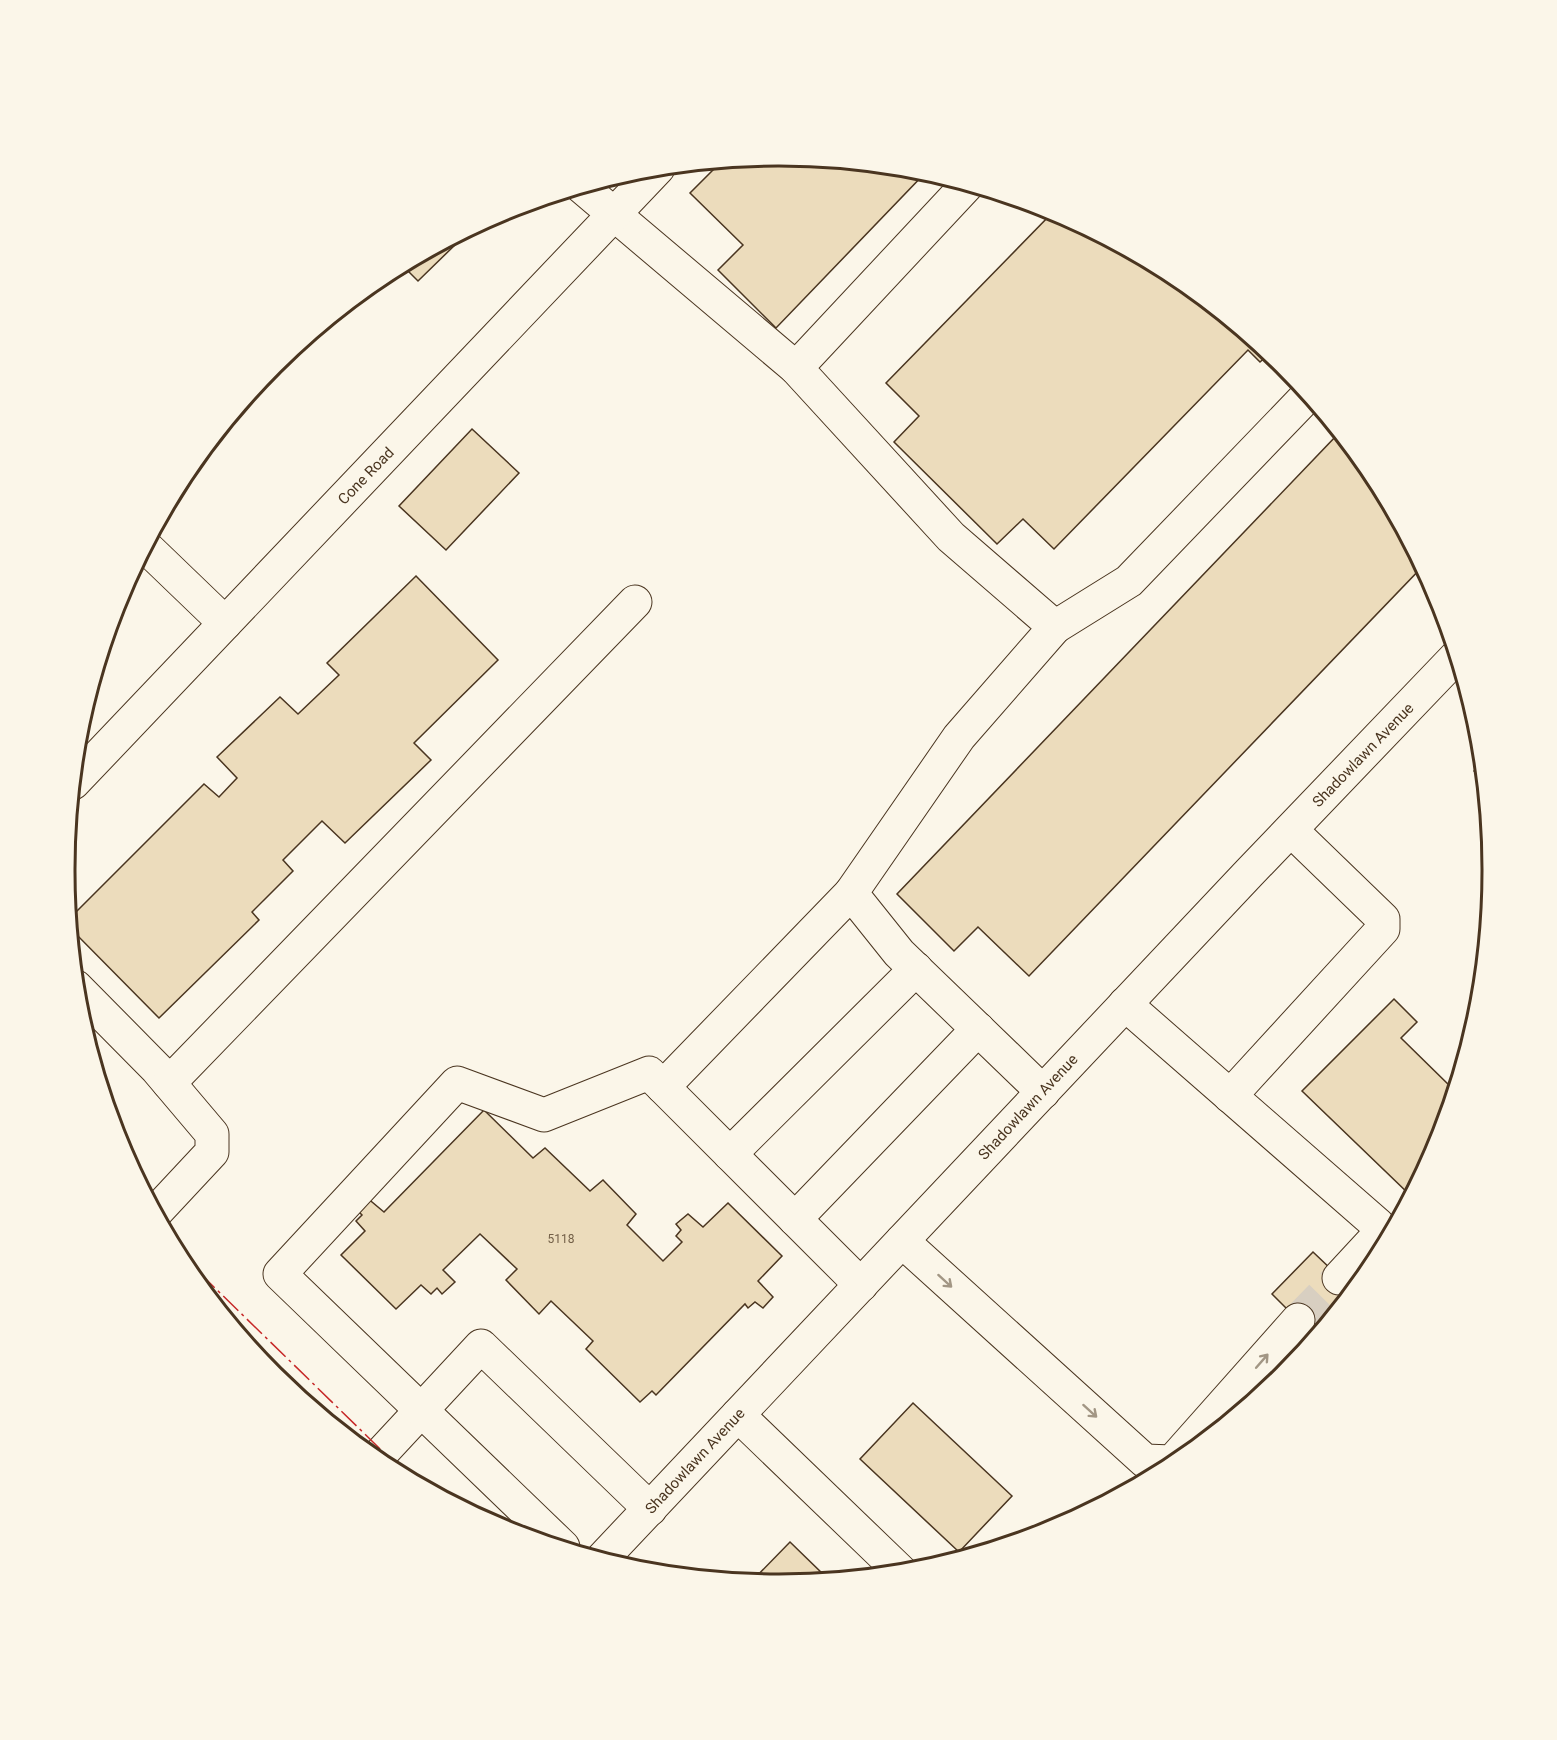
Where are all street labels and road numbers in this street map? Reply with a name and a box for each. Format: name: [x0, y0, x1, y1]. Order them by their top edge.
street label: Cone Road: [334, 444, 398, 508]
street label: Shadowlawn Avenue: [1309, 699, 1417, 811]
street label: Shadowlawn Avenue: [974, 1050, 1082, 1164]
street label: Shadowlawn Avenue: [641, 1404, 749, 1518]

